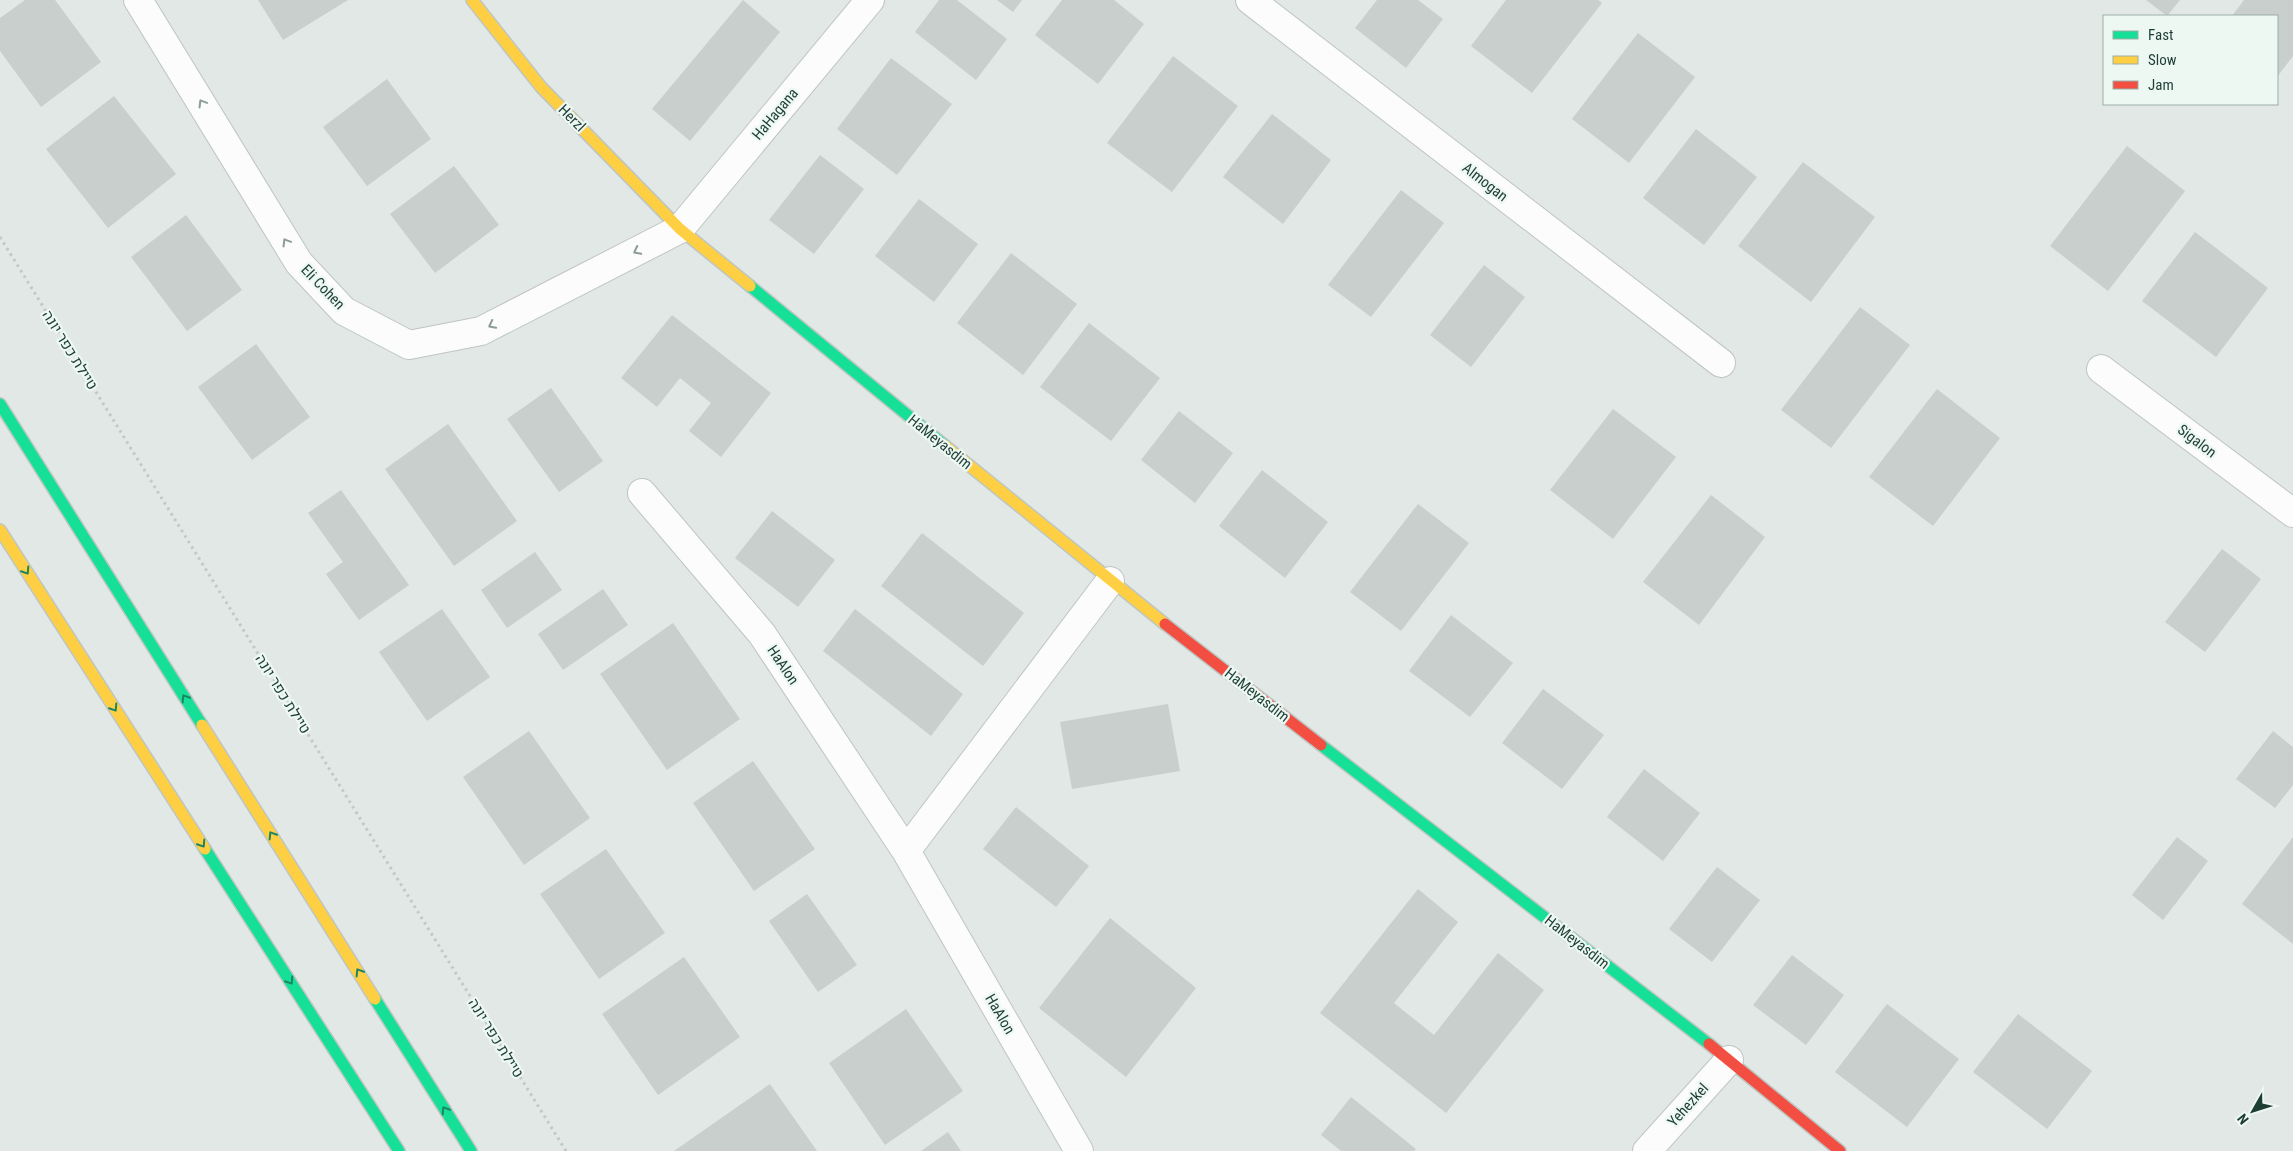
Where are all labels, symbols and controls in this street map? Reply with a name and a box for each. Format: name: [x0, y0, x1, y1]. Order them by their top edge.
legend: [2103, 15, 2278, 105]
text: Fast: [2148, 26, 2173, 44]
text: Slow: [2148, 51, 2177, 69]
text: Jam: [2148, 76, 2174, 94]
street label: HaHagana: [748, 84, 802, 144]
one-way arrow: [198, 100, 208, 109]
street label: Herzl: [555, 101, 589, 135]
street label: Almogan: [1459, 159, 1511, 205]
one-way arrow: [283, 238, 293, 247]
one-way arrow: [633, 245, 642, 255]
street label: Eli Cohen: [297, 261, 349, 313]
street label: טיילת כפר יונה: [38, 307, 102, 393]
one-way arrow: [489, 319, 498, 329]
street label: HaMeyasdim: [904, 411, 976, 473]
street label: Sigalon: [2174, 421, 2220, 461]
one-way arrow: [20, 566, 30, 575]
street label: HaAlon: [763, 642, 803, 688]
street label: טיילת כפר יונה: [251, 651, 315, 737]
street label: HaMeyasdim: [1221, 664, 1293, 726]
one-way arrow: [182, 694, 191, 703]
one-way arrow: [108, 702, 117, 711]
one-way arrow: [269, 831, 278, 841]
one-way arrow: [196, 839, 205, 848]
street label: HaMeyasdim: [1541, 911, 1613, 973]
one-way arrow: [355, 969, 365, 978]
one-way arrow: [283, 976, 293, 985]
street label: HaAlon: [981, 991, 1019, 1037]
street label: טיילת כפר יונה: [464, 995, 528, 1081]
street label: Yehezkel: [1664, 1080, 1712, 1130]
north arrow: [2228, 1086, 2278, 1136]
one-way arrow: [442, 1106, 452, 1115]
text: N: [2234, 1111, 2252, 1128]

